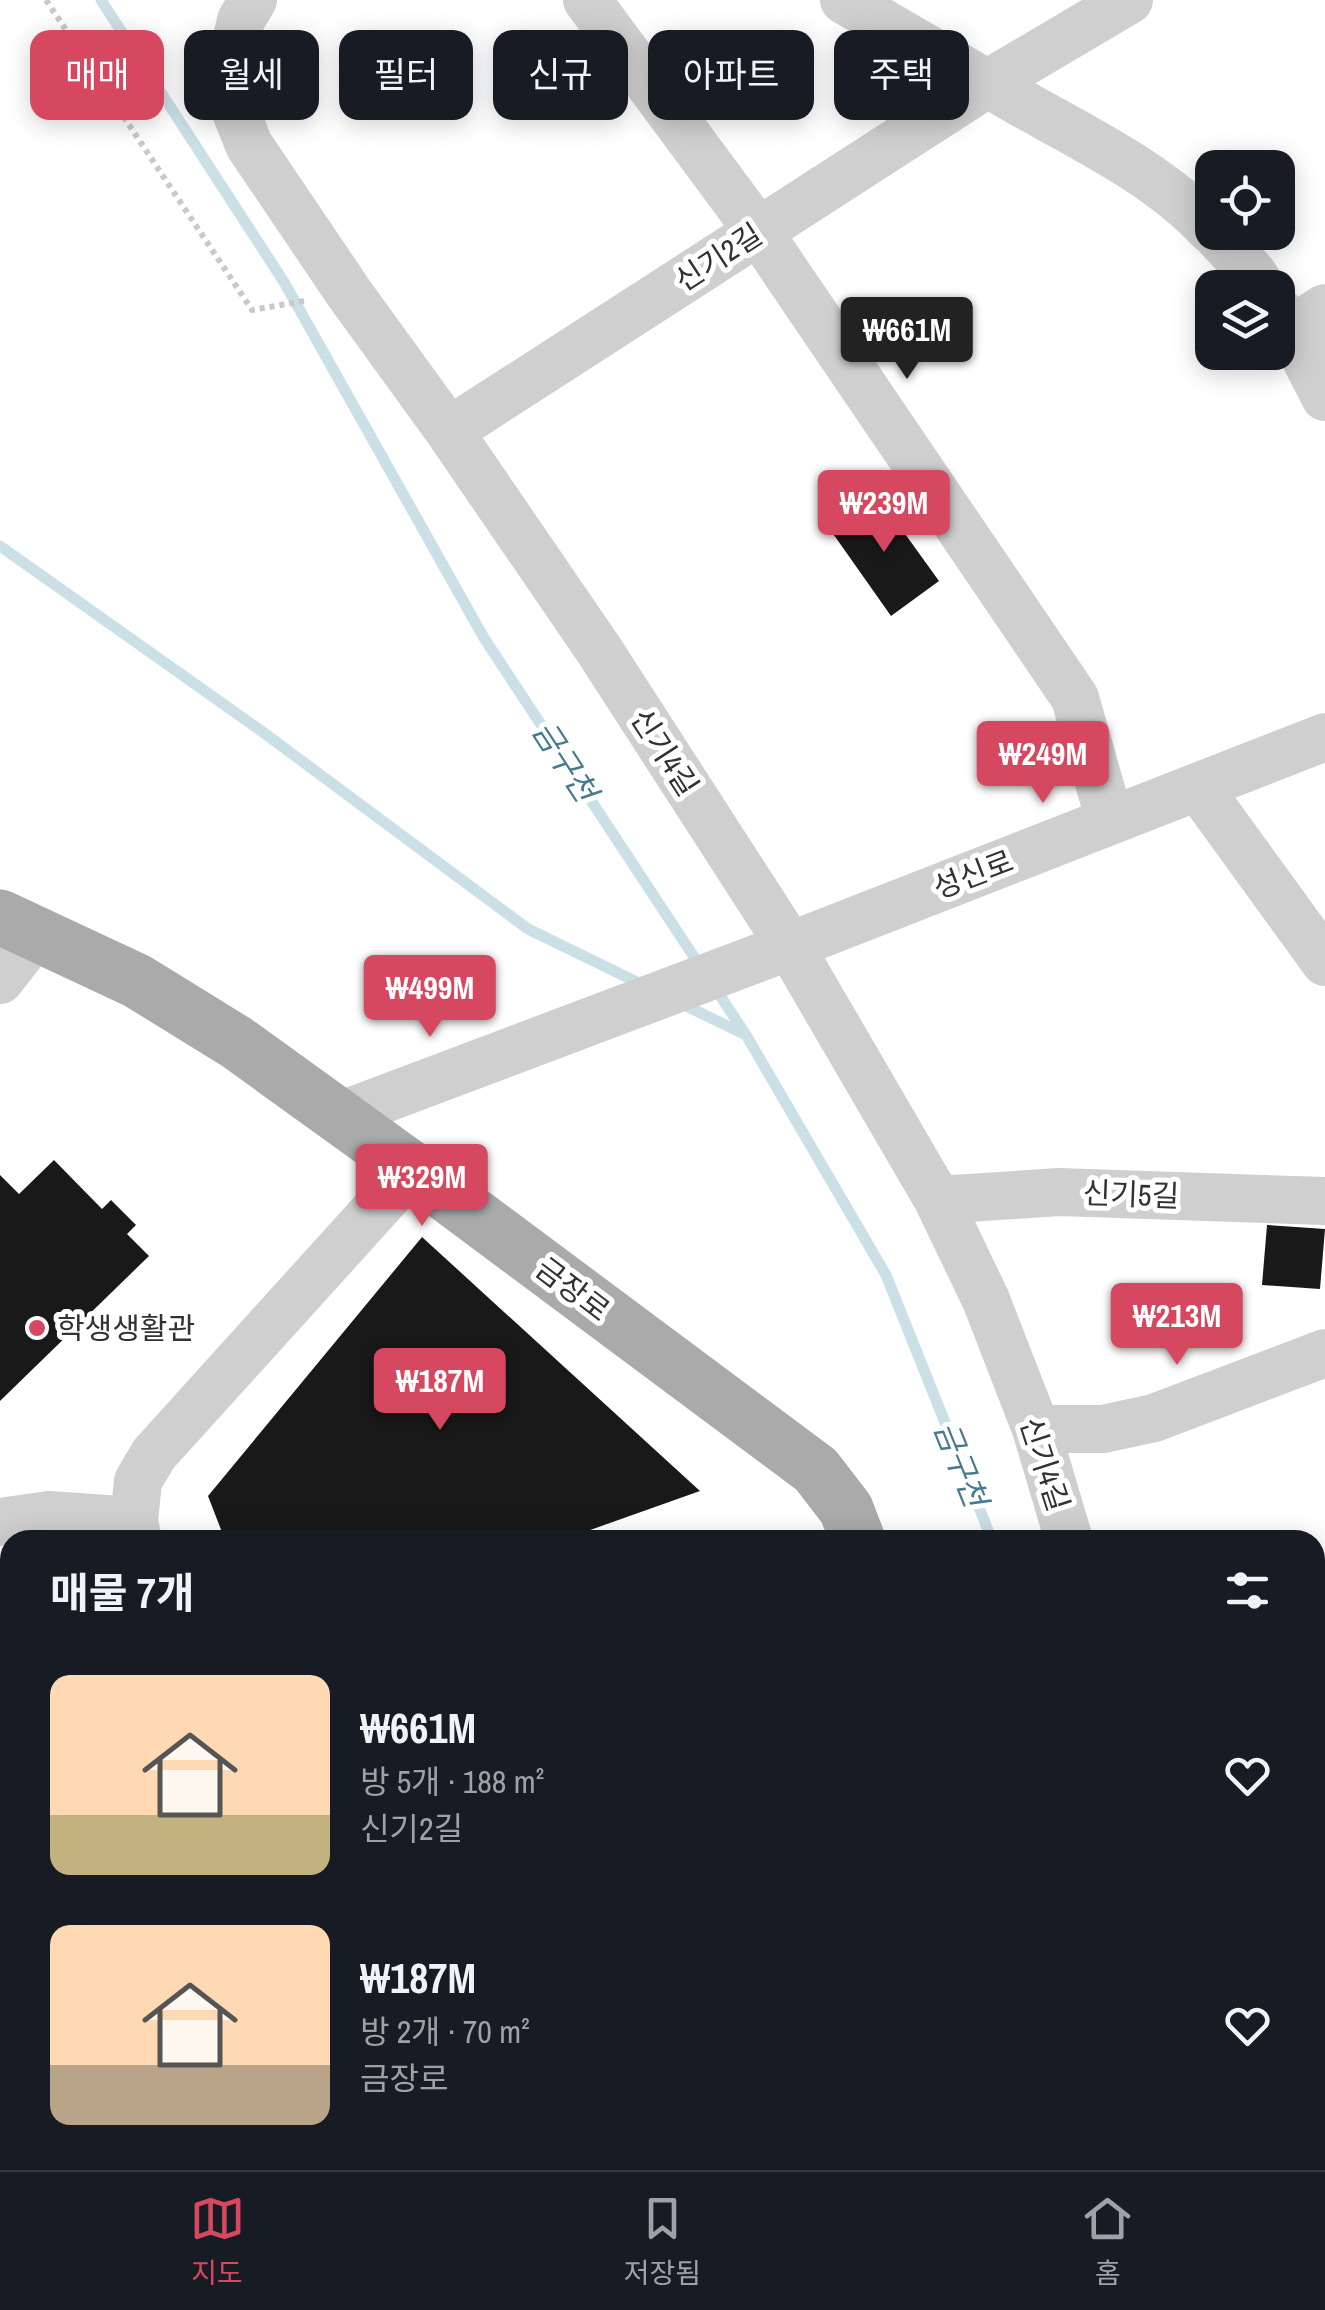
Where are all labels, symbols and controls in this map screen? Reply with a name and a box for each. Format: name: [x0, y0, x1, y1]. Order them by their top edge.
chip: 매매: [30, 30, 164, 120]
chip: 월세: [184, 30, 319, 120]
chip: 필터: [339, 30, 473, 120]
chip: 신규: [493, 30, 628, 120]
chip: 아파트: [648, 30, 814, 120]
chip: 주택: [834, 30, 969, 120]
map controls: [1195, 150, 1295, 370]
button: locate: [1195, 150, 1295, 250]
street label: 신기2길: [667, 214, 769, 300]
button: layers: [1195, 270, 1295, 370]
pin: ₩661M: [837, 297, 977, 382]
text: ₩661M: [863, 308, 951, 351]
pin: ₩239M: [814, 470, 954, 555]
text: ₩239M: [840, 481, 928, 524]
street label: 신기4길: [622, 701, 708, 803]
water label: 금구천: [523, 712, 609, 813]
pin: ₩249M: [973, 721, 1113, 806]
text: ₩249M: [999, 732, 1087, 775]
street label: 성신로: [927, 840, 1019, 908]
pin: ₩499M: [360, 955, 500, 1040]
text: ₩499M: [386, 966, 474, 1009]
pin: ₩329M: [352, 1144, 492, 1229]
text: ₩329M: [378, 1155, 466, 1198]
street label: 신기5길: [1082, 1172, 1180, 1216]
street label: 금장로: [528, 1248, 618, 1330]
pin: ₩213M: [1107, 1283, 1247, 1368]
text: ₩213M: [1133, 1294, 1221, 1337]
place label: 학생생활관: [57, 1308, 195, 1348]
marker: 학생생활관: [26, 1317, 48, 1339]
pin: ₩187M: [370, 1348, 510, 1433]
text: ₩187M: [396, 1359, 484, 1402]
street label: 신기4길: [1011, 1412, 1079, 1516]
water label: 금구천: [925, 1415, 999, 1516]
icon: filters: [1220, 1563, 1275, 1618]
text: 매물 7개: [50, 1565, 195, 1621]
text: ₩661M: [360, 1700, 476, 1756]
icon: home: [130, 1715, 250, 1835]
icon: heart: [1220, 1748, 1275, 1803]
text: 방 5개 · 188 m²: [360, 1760, 544, 1803]
text: 신기2길: [360, 1807, 463, 1850]
text: ₩187M: [360, 1950, 476, 2006]
icon: home: [130, 1965, 250, 2085]
icon: heart: [1220, 1998, 1275, 2053]
text: 방 2개 · 70 m²: [360, 2010, 530, 2053]
text: 금장로: [360, 2057, 448, 2100]
tab: 지도: [190, 2191, 245, 2292]
tab: 저장됨: [624, 2191, 701, 2292]
tab: 홈: [1080, 2191, 1135, 2292]

